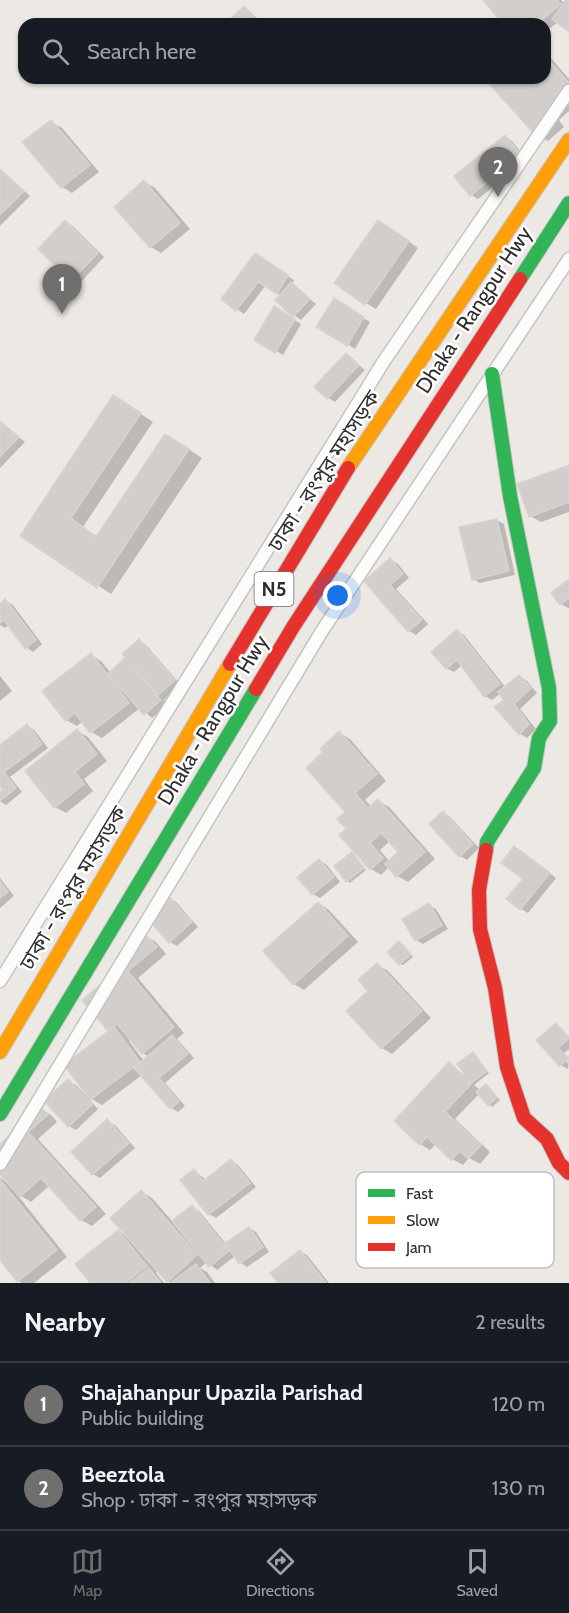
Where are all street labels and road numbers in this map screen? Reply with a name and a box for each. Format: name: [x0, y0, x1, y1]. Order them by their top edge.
street label: Dhaka - Rangpur Hwy: [410, 221, 537, 398]
street label: ঢাকা - রংপুর মহাসড়ক: [262, 385, 385, 557]
road number: N5: [254, 572, 294, 606]
street label: Dhaka - Rangpur Hwy: [152, 630, 273, 809]
street label: ঢাকা - রংপুর মহাসড়ক: [13, 800, 132, 975]

